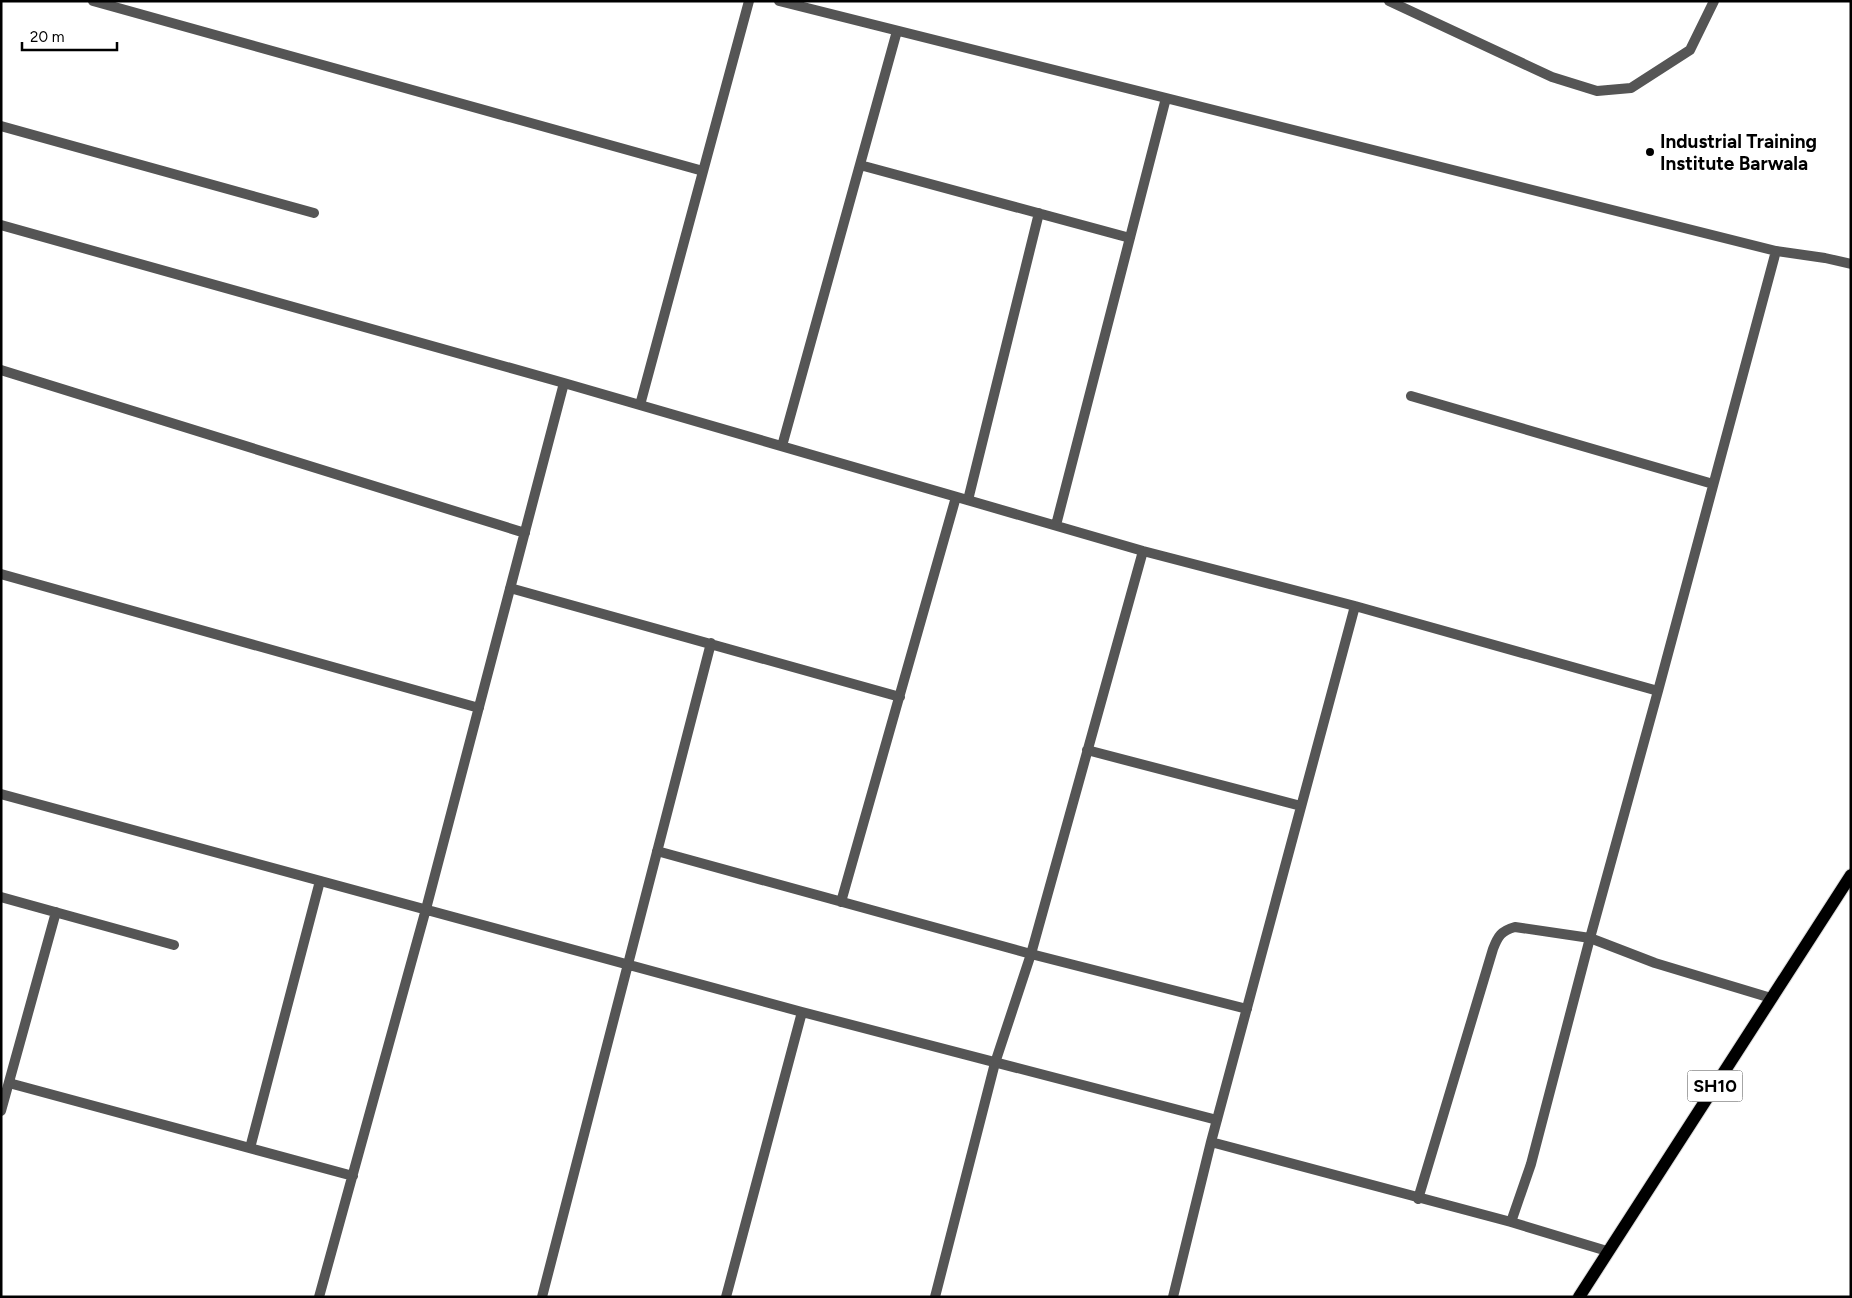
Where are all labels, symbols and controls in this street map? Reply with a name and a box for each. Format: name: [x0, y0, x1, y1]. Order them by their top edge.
scale bar: [22, 20, 118, 52]
text: 20 m: [30, 28, 64, 46]
place label: Industrial Training Institute Barwala: [1660, 130, 1817, 175]
marker: Industrial Training Institute Barwala: [1644, 146, 1656, 158]
road number: SH10: [1688, 1070, 1742, 1102]

